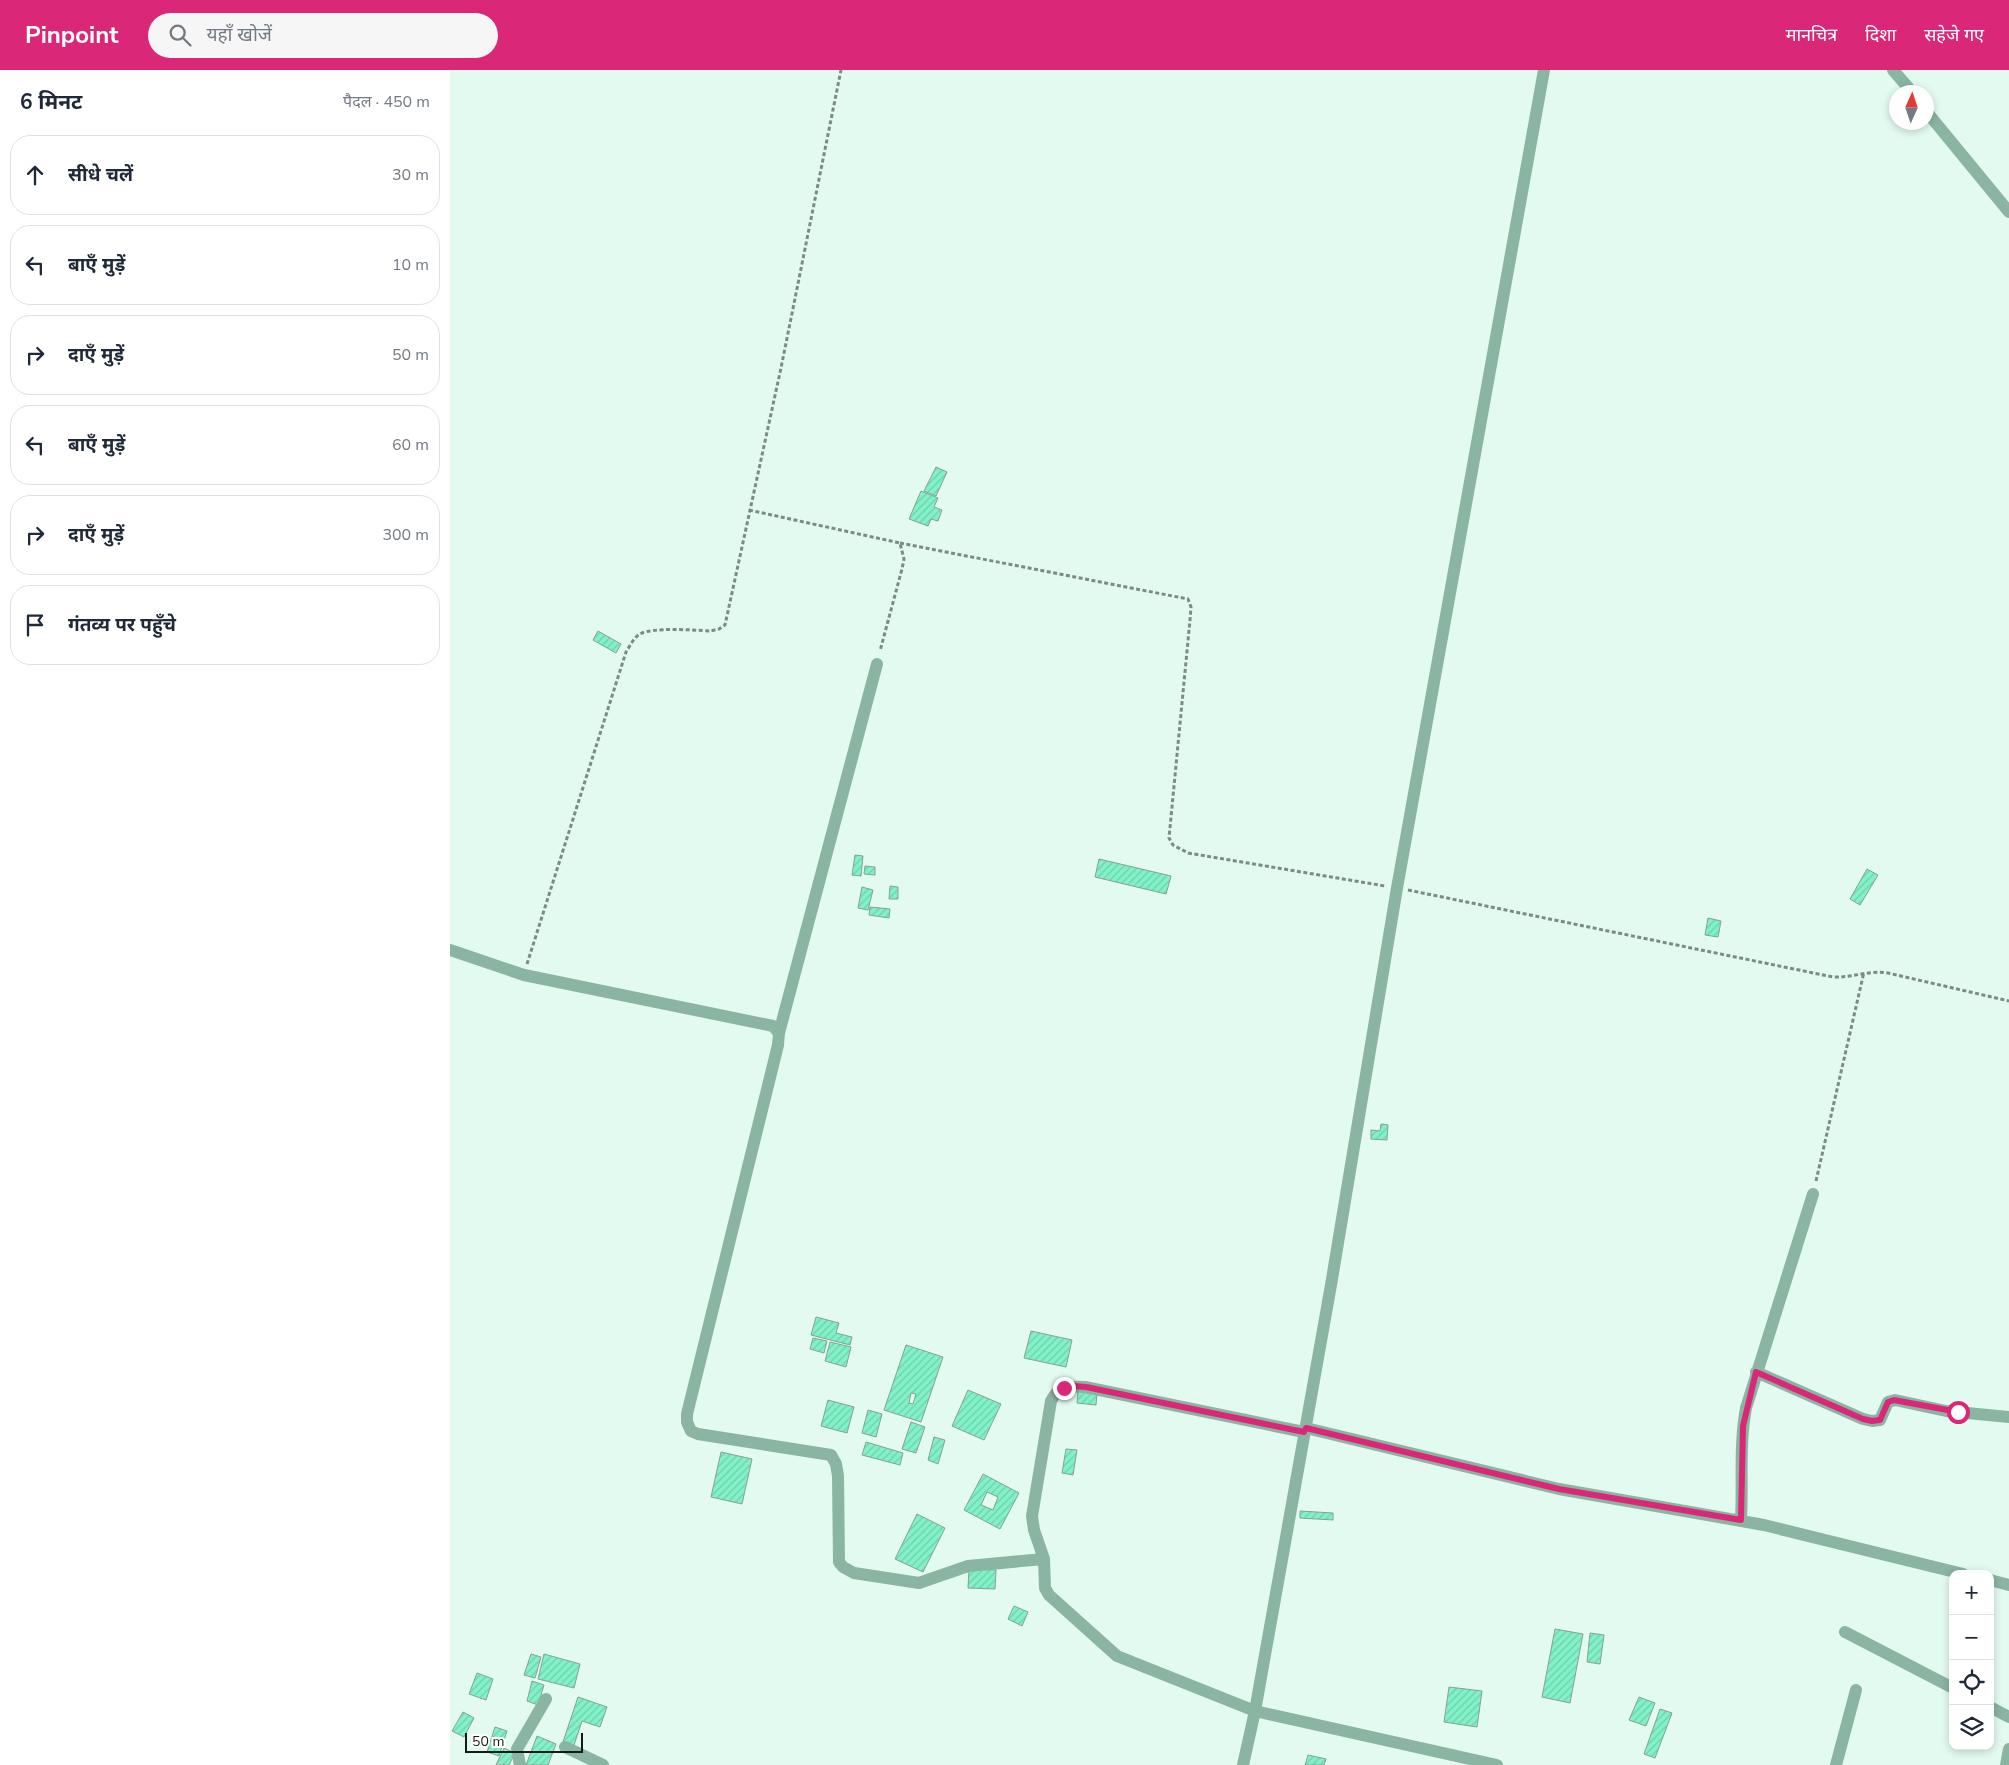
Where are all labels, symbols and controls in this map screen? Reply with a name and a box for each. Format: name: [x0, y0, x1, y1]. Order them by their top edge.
search box: [148, 13, 498, 58]
text: Pinpoint: [25, 19, 118, 51]
icon: search: [166, 21, 194, 49]
text: यहाँ खोजें: [206, 22, 272, 48]
text: मानचित्र: [1786, 23, 1837, 47]
text: दिशा: [1865, 23, 1896, 47]
text: सहेजे गए: [1924, 23, 1984, 47]
north arrow: [1889, 85, 1934, 130]
text: 6 मिनट: [20, 88, 82, 116]
text: पैदल · 450 m: [343, 91, 430, 113]
icon: ahead: [21, 161, 49, 189]
text: सीधे चलें: [68, 162, 133, 188]
text: 30 m: [392, 164, 429, 186]
icon: left: [21, 251, 49, 279]
text: बाएँ मुड़ें: [68, 252, 125, 278]
text: 10 m: [392, 254, 429, 276]
icon: right: [21, 341, 49, 369]
text: दाएँ मुड़ें: [68, 342, 124, 368]
text: 50 m: [392, 344, 429, 366]
icon: left: [21, 431, 49, 459]
text: बाएँ मुड़ें: [68, 432, 125, 458]
text: 60 m: [392, 434, 429, 456]
icon: right: [21, 521, 49, 549]
text: दाएँ मुड़ें: [68, 522, 124, 548]
text: 300 m: [382, 524, 429, 546]
icon: arrive: [21, 611, 49, 639]
text: गंतव्य पर पहुँचे: [68, 612, 176, 638]
route end: [1053, 1377, 1076, 1400]
route start: [1947, 1401, 1970, 1424]
map controls: [1949, 1570, 1994, 1750]
button: +: [1949, 1570, 1994, 1615]
button: −: [1949, 1615, 1994, 1660]
button: locate: [1949, 1660, 1994, 1705]
button: layers: [1949, 1705, 1994, 1750]
scale bar: [465, 1730, 582, 1753]
text: 50 m: [472, 1732, 504, 1751]

